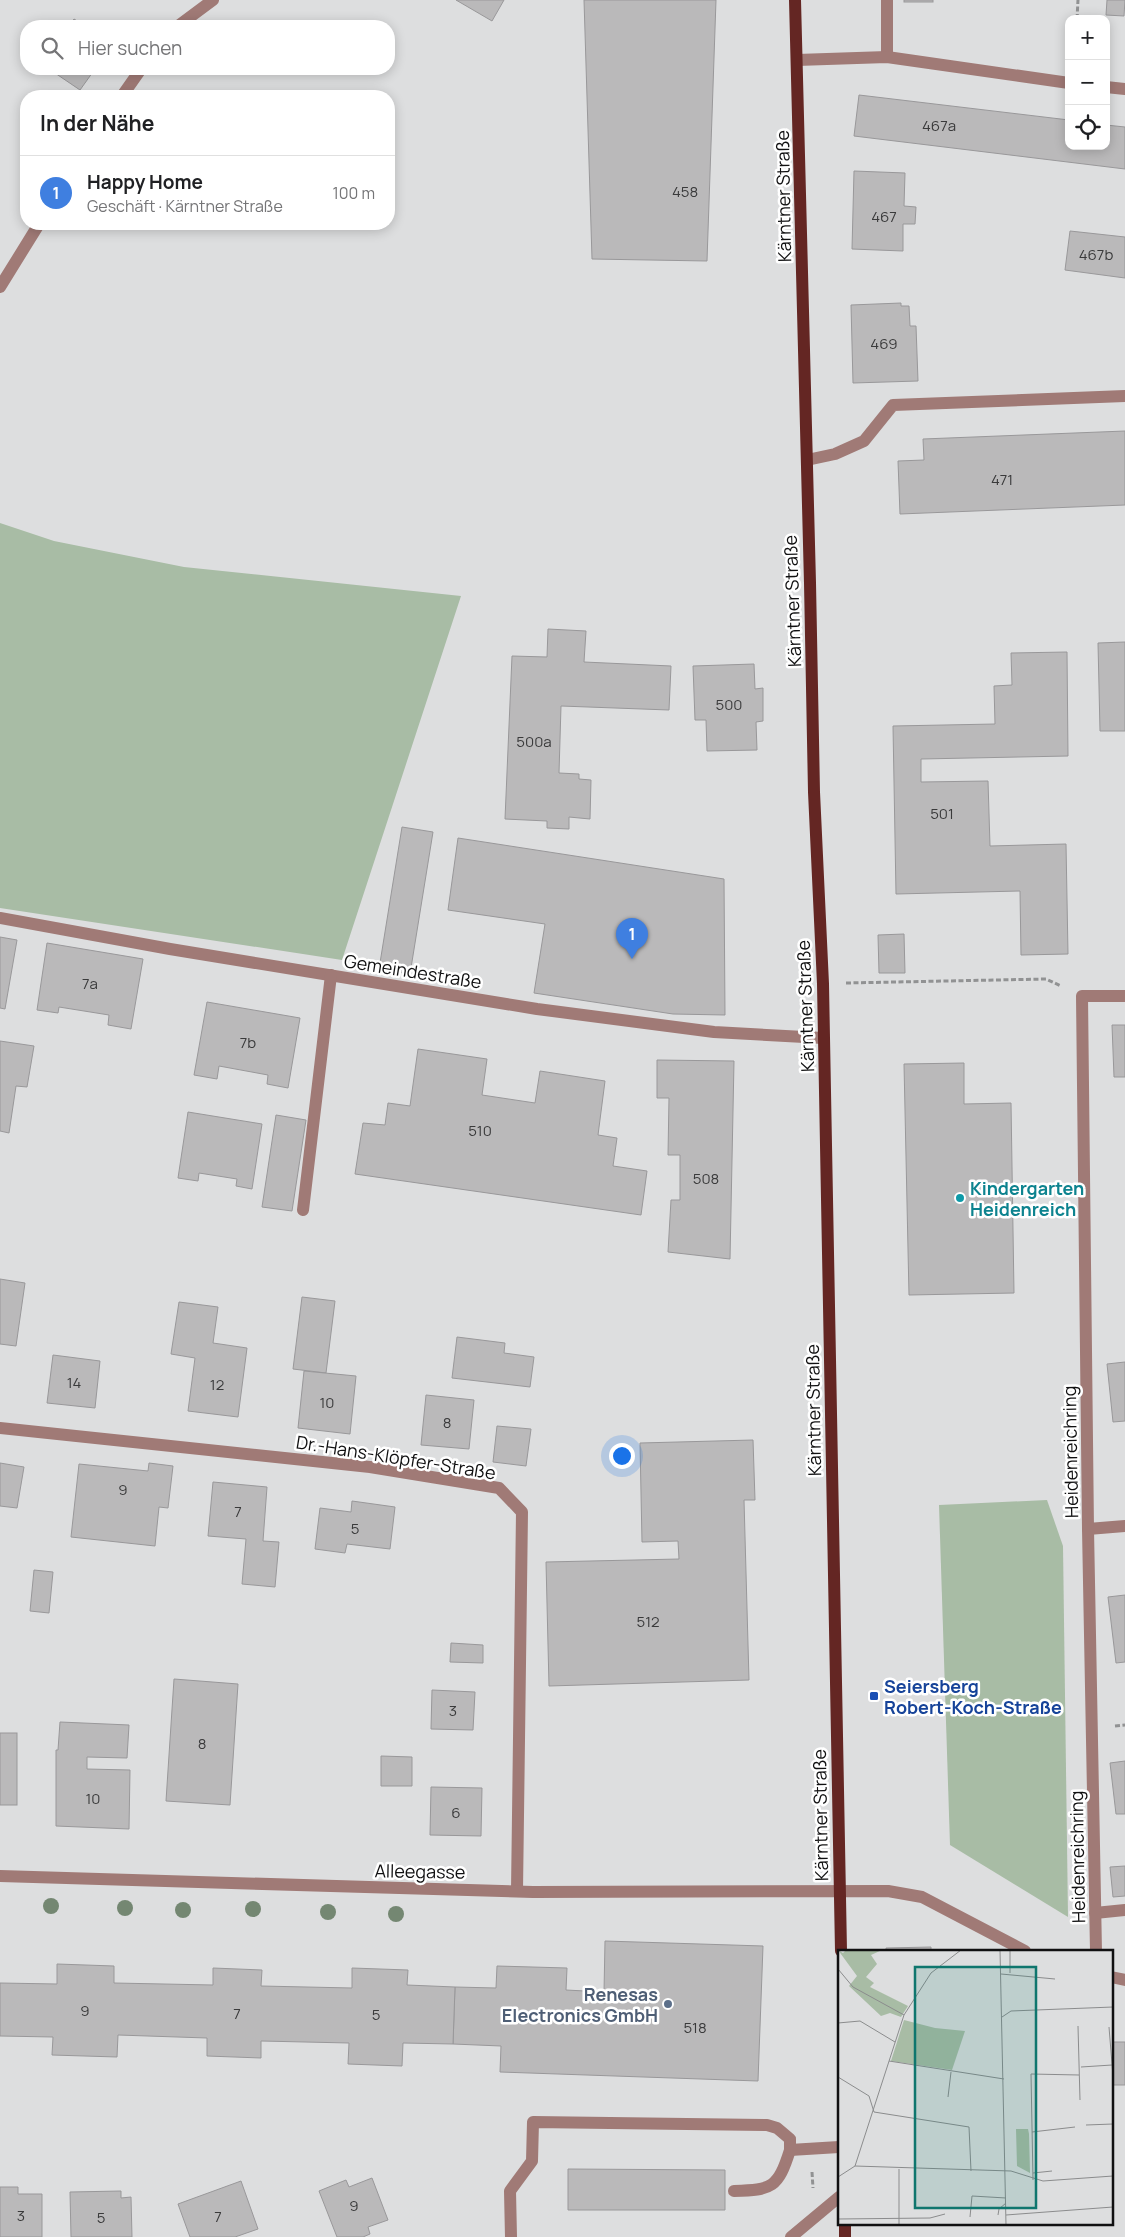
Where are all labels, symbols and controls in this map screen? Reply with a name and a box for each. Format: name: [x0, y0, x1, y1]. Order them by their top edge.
map controls: [1065, 15, 1110, 150]
button: +: [1065, 15, 1110, 60]
search box: [20, 20, 395, 75]
icon: search: [38, 34, 66, 62]
text: Hier suchen: [78, 35, 182, 61]
button: −: [1065, 60, 1110, 105]
button: locate: [1065, 105, 1110, 150]
text: In der Nähe: [40, 109, 154, 137]
house number: 467a: [922, 115, 956, 136]
street label: Kärntner Straße: [770, 130, 796, 262]
text: Happy Home: [87, 169, 203, 195]
house number: 458: [672, 181, 698, 202]
text: 1: [52, 182, 60, 204]
text: 100 m: [332, 182, 375, 204]
text: Geschäft · Kärntner Straße: [87, 195, 283, 217]
house number: 467: [871, 206, 897, 227]
house number: 467b: [1079, 244, 1113, 265]
house number: 469: [870, 333, 898, 354]
house number: 471: [991, 469, 1013, 490]
street label: Kärntner Straße: [778, 535, 806, 667]
house number: 500: [716, 694, 742, 715]
house number: 500a: [516, 731, 552, 752]
house number: 501: [930, 803, 954, 824]
pin: 1: [616, 918, 648, 959]
street label: Kärntner Straße: [791, 940, 819, 1072]
street label: Gemeindestraße: [343, 948, 483, 994]
house number: 7a: [82, 973, 98, 994]
house number: 7b: [240, 1032, 256, 1053]
house number: 510: [468, 1120, 492, 1141]
house number: 508: [693, 1168, 719, 1189]
place label: Kindergarten Heidenreich: [970, 1176, 1084, 1221]
marker: Kindergarten Heidenreich: [954, 1192, 966, 1204]
street label: Kärntner Straße: [800, 1344, 826, 1476]
house number: 14: [67, 1372, 81, 1393]
house number: 12: [210, 1374, 224, 1395]
street label: Heidenreichring: [1057, 1386, 1083, 1518]
house number: 10: [320, 1392, 335, 1413]
house number: 8: [443, 1412, 451, 1433]
street label: Dr.-Hans-Klöpfer-Straße: [294, 1429, 498, 1485]
your location: [609, 1443, 635, 1469]
house number: 9: [118, 1479, 128, 1500]
house number: 7: [234, 1501, 242, 1522]
house number: 5: [351, 1518, 359, 1539]
house number: 512: [636, 1611, 660, 1632]
place label: Seiersberg Robert-Koch-Straße: [884, 1674, 1062, 1719]
marker: Seiersberg Robert-Koch-Straße: [868, 1690, 880, 1702]
house number: 3: [449, 1700, 457, 1721]
house number: 8: [198, 1733, 206, 1754]
street label: Kärntner Straße: [807, 1749, 833, 1881]
house number: 10: [86, 1788, 101, 1809]
street label: Heidenreichring: [1064, 1791, 1090, 1923]
house number: 6: [451, 1802, 461, 1823]
street label: Alleegasse: [374, 1858, 466, 1884]
inset map: [838, 1950, 1112, 2224]
place label: Renesas Electronics GmbH: [502, 1982, 658, 2027]
marker: Renesas Electronics GmbH: [662, 1998, 674, 2010]
house number: 9: [80, 2000, 90, 2021]
house number: 7: [233, 2003, 241, 2024]
house number: 5: [372, 2004, 380, 2025]
house number: 518: [683, 2017, 707, 2038]
house number: 9: [349, 2195, 359, 2216]
house number: 3: [17, 2205, 25, 2226]
house number: 7: [214, 2206, 222, 2227]
house number: 5: [97, 2207, 105, 2228]

